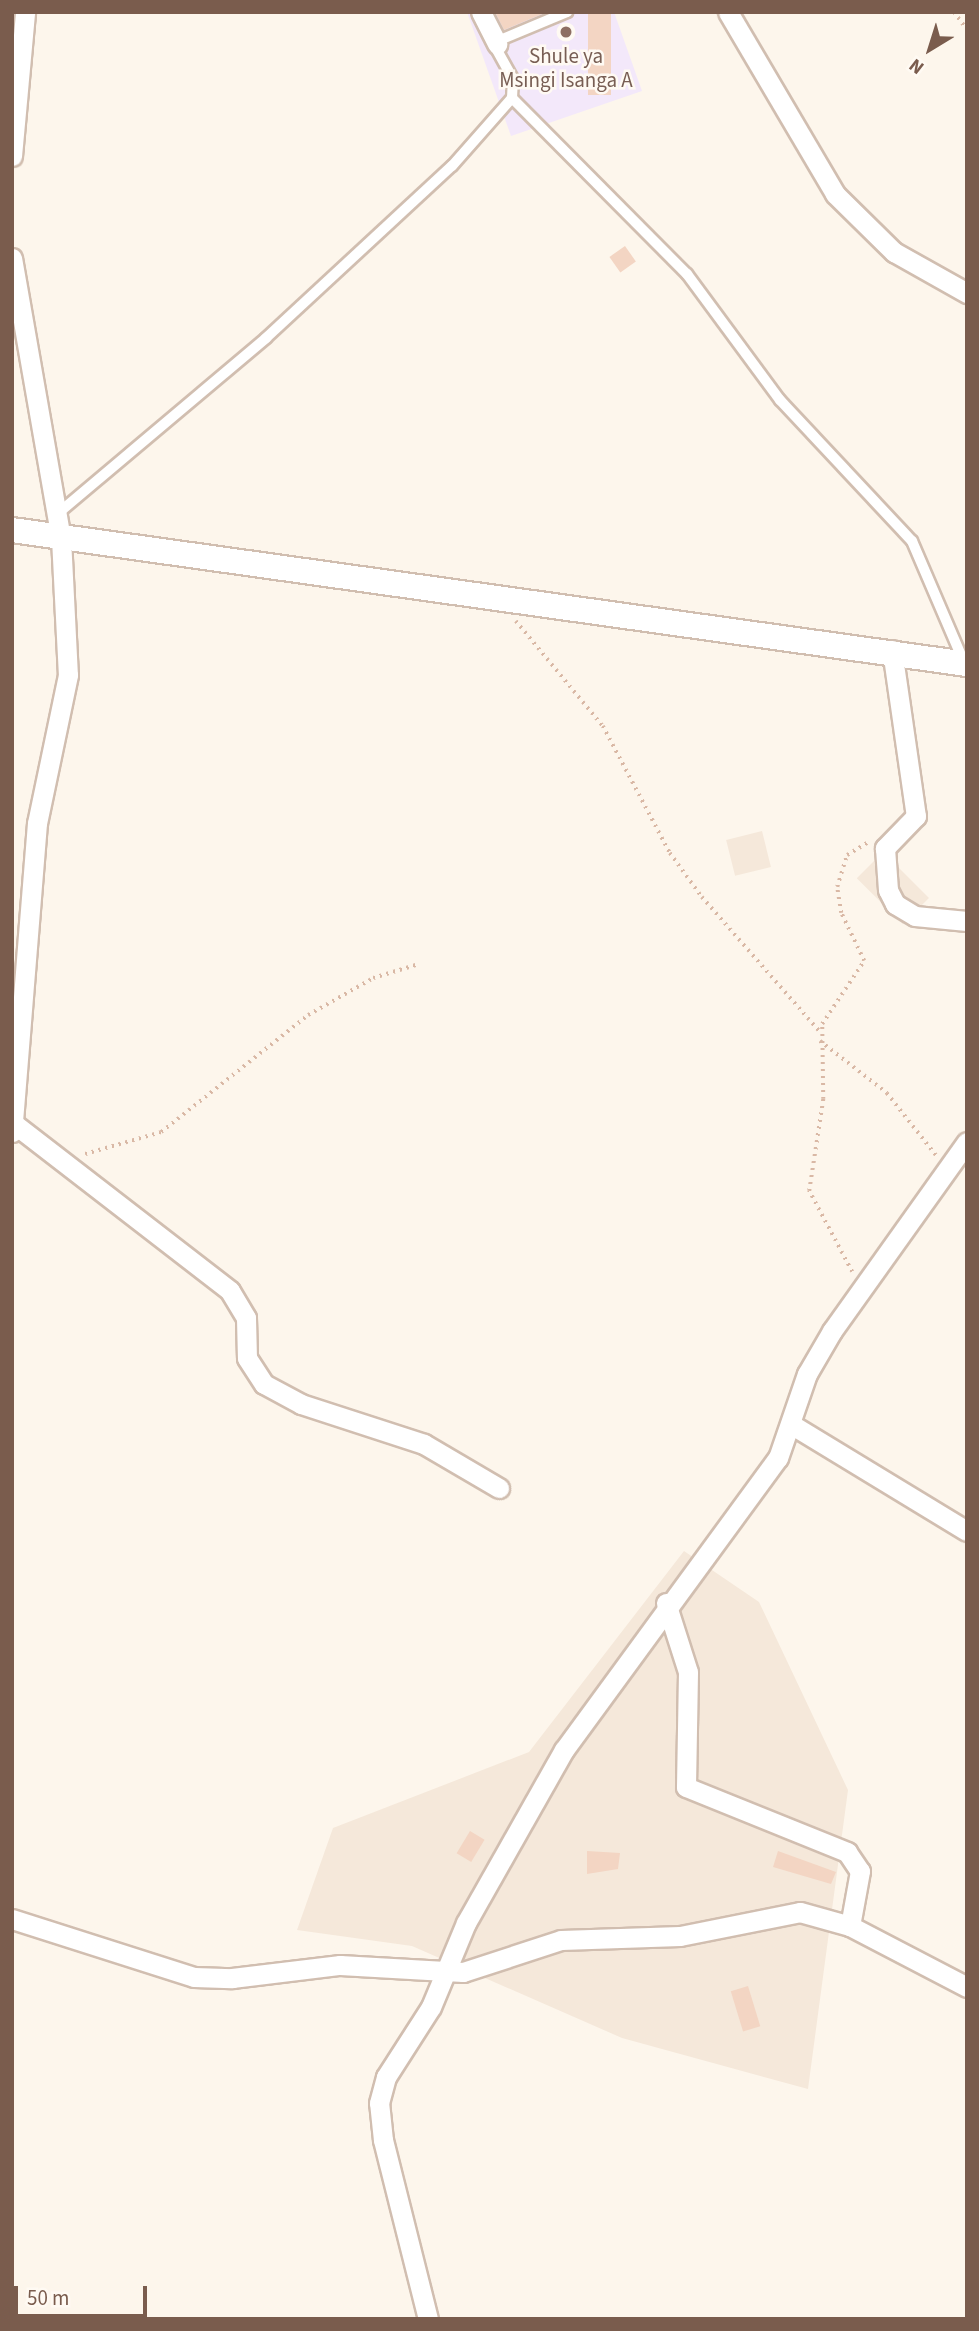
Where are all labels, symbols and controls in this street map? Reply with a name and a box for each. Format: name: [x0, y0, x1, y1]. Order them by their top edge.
north arrow: [895, 14, 965, 84]
marker: Shule ya Msingi Isanga A: [558, 24, 574, 40]
place label: Shule ya Msingi Isanga A: [499, 43, 633, 93]
text: N: [903, 51, 930, 80]
scale bar: [18, 2272, 150, 2316]
text: 50 m: [27, 2283, 69, 2313]

